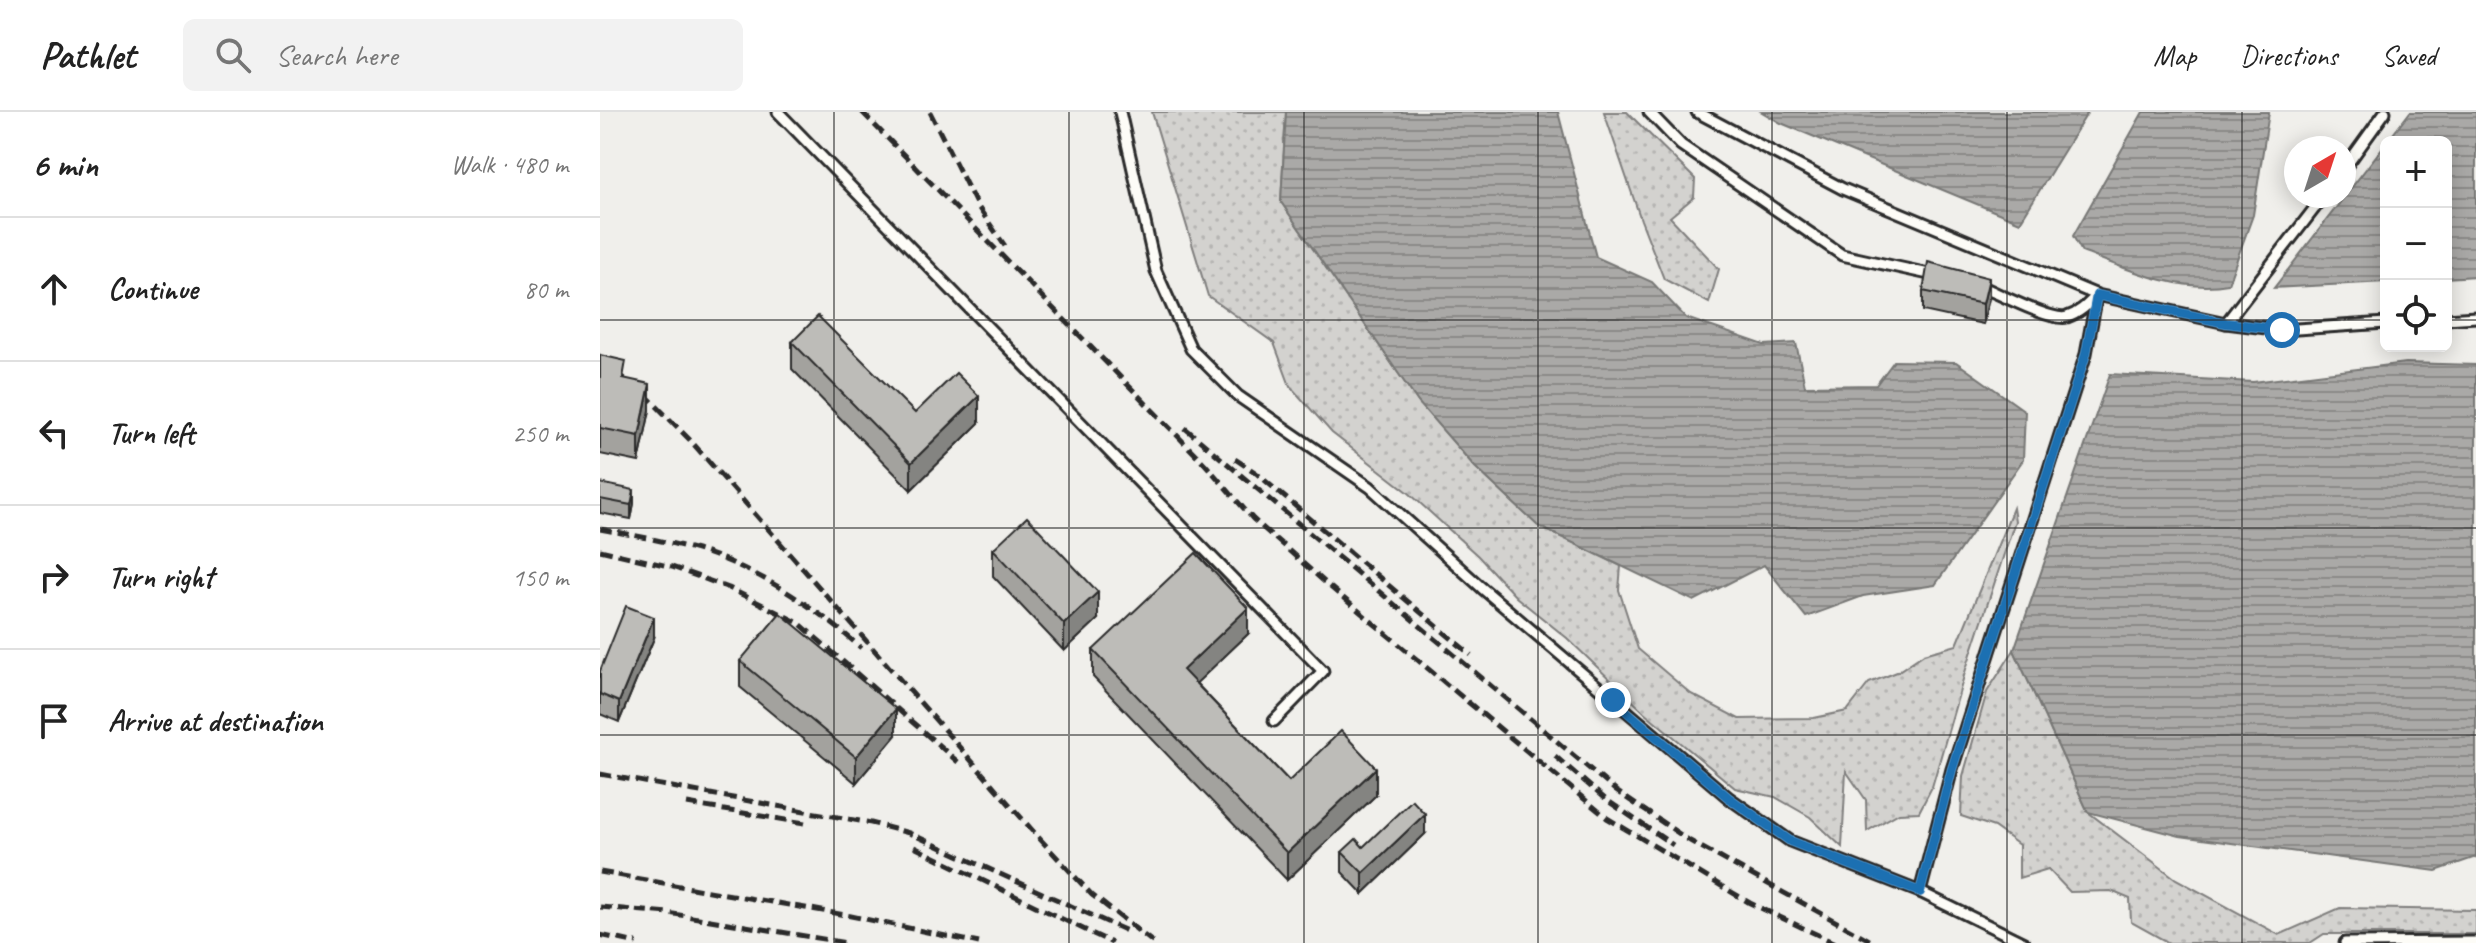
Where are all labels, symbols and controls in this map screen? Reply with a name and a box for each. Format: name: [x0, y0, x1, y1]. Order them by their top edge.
search box: [183, 19, 743, 91]
text: Pathlet: [40, 32, 135, 79]
icon: search: [211, 33, 255, 77]
text: Search here: [275, 36, 398, 74]
text: Map: [2153, 38, 2196, 73]
text: Directions: [2240, 38, 2338, 73]
text: Saved: [2382, 38, 2436, 73]
north arrow: [2284, 136, 2356, 208]
map controls: [2380, 136, 2452, 352]
button: +: [2380, 136, 2452, 208]
text: 6 min: [32, 143, 98, 186]
text: Walk · 480 m: [451, 148, 568, 181]
button: −: [2380, 208, 2452, 280]
icon: ahead: [32, 267, 76, 311]
text: Continue: [108, 270, 198, 308]
text: 80 m: [524, 273, 568, 306]
button: locate: [2380, 280, 2452, 352]
route start: [2264, 312, 2300, 348]
icon: left: [32, 411, 76, 455]
text: Turn left: [108, 414, 195, 452]
text: 250 m: [512, 417, 568, 450]
icon: right: [32, 555, 76, 599]
text: Turn right: [108, 558, 213, 596]
text: 150 m: [512, 561, 568, 594]
route end: [1595, 682, 1631, 718]
icon: arrive: [32, 699, 76, 743]
text: Arrive at destination: [108, 702, 323, 740]

